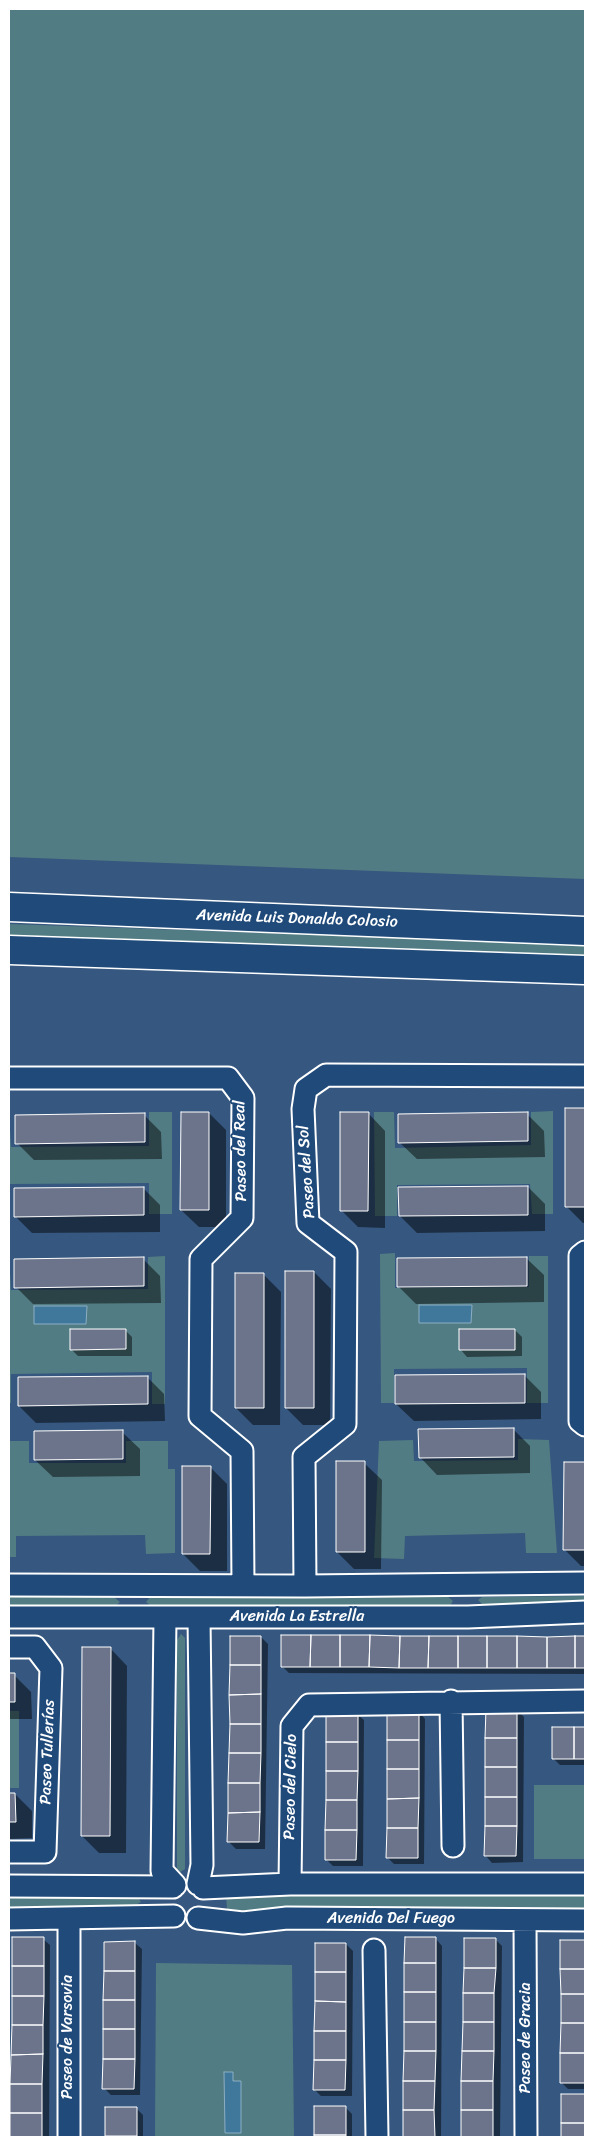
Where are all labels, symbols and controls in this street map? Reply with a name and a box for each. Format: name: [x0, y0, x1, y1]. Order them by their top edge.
street label: Avenida Luis Donaldo Colosio: [196, 906, 398, 932]
street label: Paseo del Real: [231, 1100, 251, 1202]
street label: Paseo del Sol: [294, 1125, 320, 1219]
street label: Avenida La Estrella: [230, 1607, 364, 1627]
street label: Paseo Tullerías: [37, 1699, 59, 1805]
street label: Paseo del Cielo: [280, 1734, 302, 1840]
street label: Avenida Del Fuego: [327, 1909, 455, 1929]
street label: Paseo de Varsovia: [58, 1975, 78, 2099]
street label: Paseo de Gracia: [516, 1982, 536, 2094]

